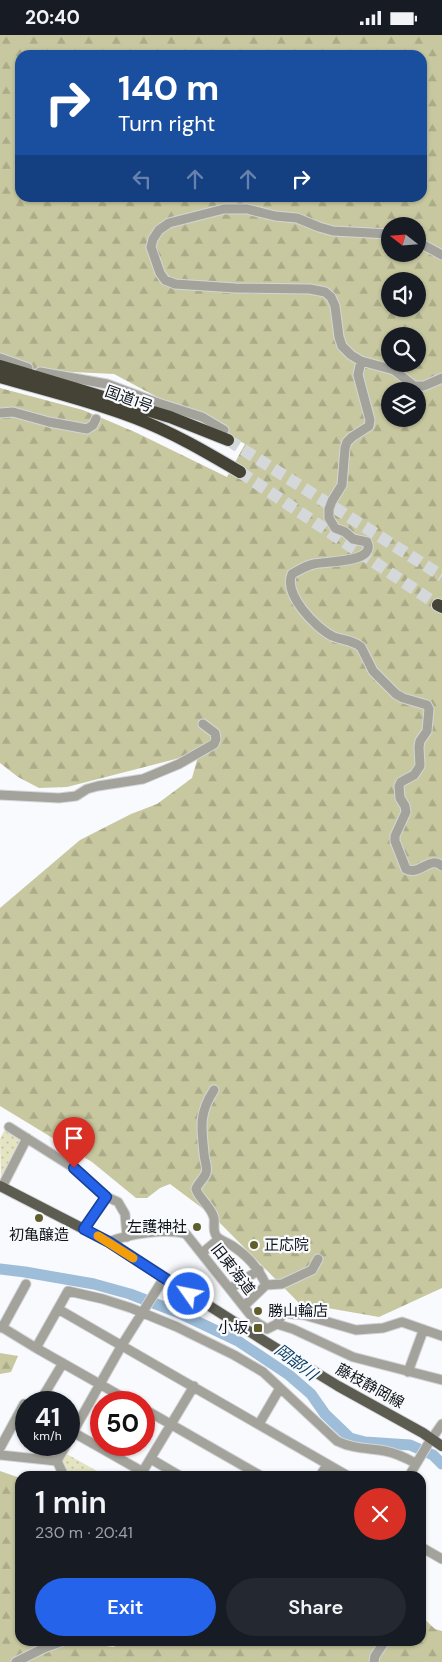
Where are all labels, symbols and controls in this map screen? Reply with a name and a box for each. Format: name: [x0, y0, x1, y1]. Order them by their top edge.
text: 20:40: [25, 5, 80, 30]
text: 140 m: [118, 65, 219, 111]
icon: right: [35, 70, 100, 135]
text: Turn right: [118, 109, 215, 138]
icon: left: [128, 165, 156, 193]
icon: ahead: [181, 165, 209, 193]
icon: ahead: [234, 165, 262, 193]
icon: right: [287, 165, 315, 193]
north arrow: [381, 217, 426, 263]
map controls: [381, 217, 426, 427]
button: sound: [381, 272, 426, 317]
button: search: [381, 327, 426, 372]
street label: 国道1号: [102, 381, 156, 417]
button: layers: [381, 382, 426, 427]
pin: [53, 1117, 95, 1168]
icon: arrive: [60, 1124, 88, 1152]
marker: 初亀醸造: [33, 1212, 45, 1224]
place label: 左護神社: [127, 1217, 187, 1237]
marker: 左護神社: [191, 1221, 203, 1233]
place label: 初亀醸造: [9, 1225, 69, 1245]
place label: 正応院: [264, 1235, 309, 1255]
street label: 旧東海道: [207, 1239, 259, 1299]
marker: 正応院: [248, 1239, 260, 1251]
position arrow: [162, 1267, 214, 1319]
place label: 勝山輪店: [268, 1301, 328, 1321]
marker: 勝山輪店: [252, 1305, 264, 1317]
place label: 小坂: [218, 1318, 248, 1338]
marker: 小坂: [252, 1322, 264, 1334]
water label: 岡部川: [271, 1339, 323, 1386]
street label: 藤枝静岡線: [332, 1359, 408, 1413]
speed limit sign: 50: [90, 1391, 155, 1456]
text: 41: [35, 1401, 60, 1434]
text: km/h: [33, 1428, 62, 1444]
text: 1 min: [35, 1483, 107, 1522]
button: close: [354, 1488, 406, 1540]
text: 230 m · 20:41: [35, 1522, 133, 1543]
button: Exit: [35, 1578, 216, 1636]
button: Share: [226, 1578, 406, 1636]

